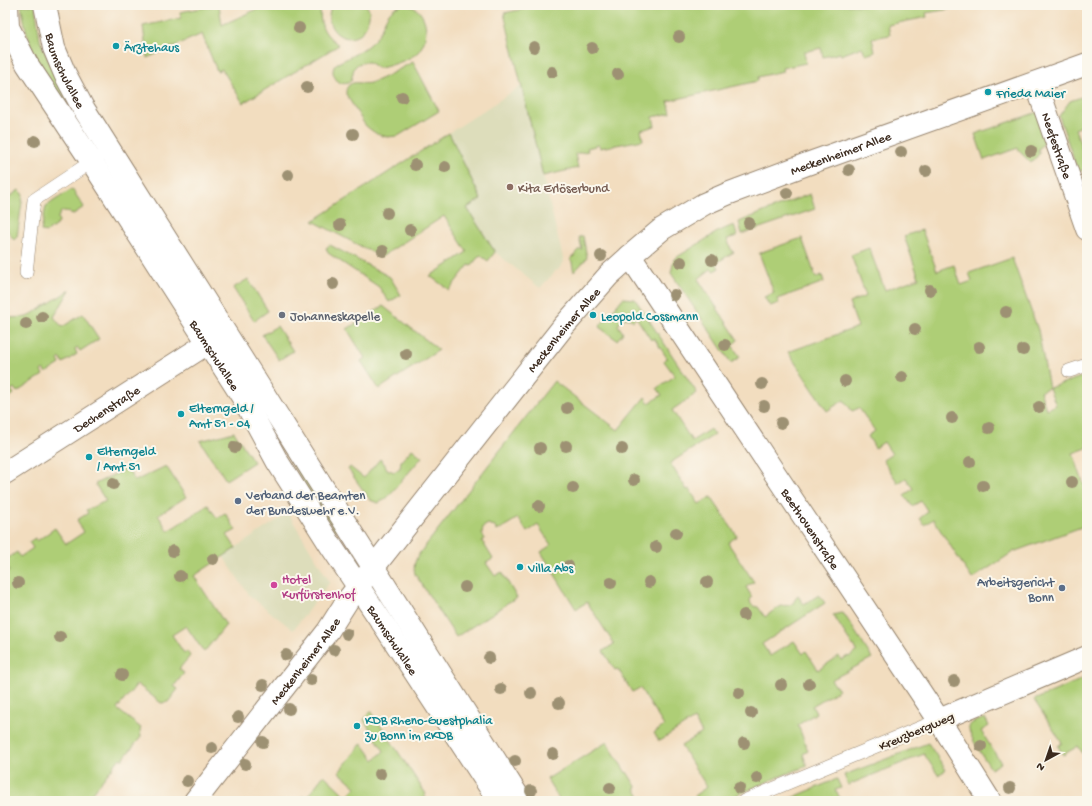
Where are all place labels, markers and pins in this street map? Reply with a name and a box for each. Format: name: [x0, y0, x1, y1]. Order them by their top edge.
place label: Ärztehaus: [124, 40, 180, 56]
marker: Ärztehaus: [111, 41, 121, 51]
marker: Frieda Maier: [983, 87, 993, 97]
place label: Frieda Maier: [995, 87, 1066, 102]
marker: Kita Erlöserbund: [505, 182, 515, 192]
place label: Kita Erlöserbund: [518, 182, 610, 197]
marker: Johanneskapelle: [277, 310, 287, 320]
place label: Johanneskapelle: [290, 310, 381, 325]
marker: Leopold Cossmann: [588, 310, 598, 320]
place label: Leopold Cossmann: [601, 310, 699, 325]
place label: Elterngeld / Amt 51 - 04: [189, 402, 254, 432]
marker: Elterngeld / Amt 51 - 04: [176, 409, 186, 419]
place label: Elterngeld / Amt 51: [97, 445, 157, 475]
marker: Elterngeld / Amt 51: [84, 452, 94, 462]
place label: Verband der Beamten der Bundeswehr e.V.: [245, 489, 366, 519]
marker: Verband der Beamten der Bundeswehr e.V.: [233, 496, 243, 506]
marker: Villa Abs: [515, 562, 525, 572]
place label: Villa Abs: [527, 562, 575, 577]
place label: Hotel Kurfürstenhof: [282, 573, 356, 603]
place label: Arbeitsgericht Bonn: [977, 576, 1056, 606]
marker: Hotel Kurfürstenhof: [269, 580, 279, 590]
marker: Arbeitsgericht Bonn: [1057, 583, 1067, 593]
place label: KDB Rheno-Guestphalia zu Bonn im RKDB: [365, 714, 493, 744]
marker: KDB Rheno-Guestphalia zu Bonn im RKDB: [352, 721, 362, 731]

